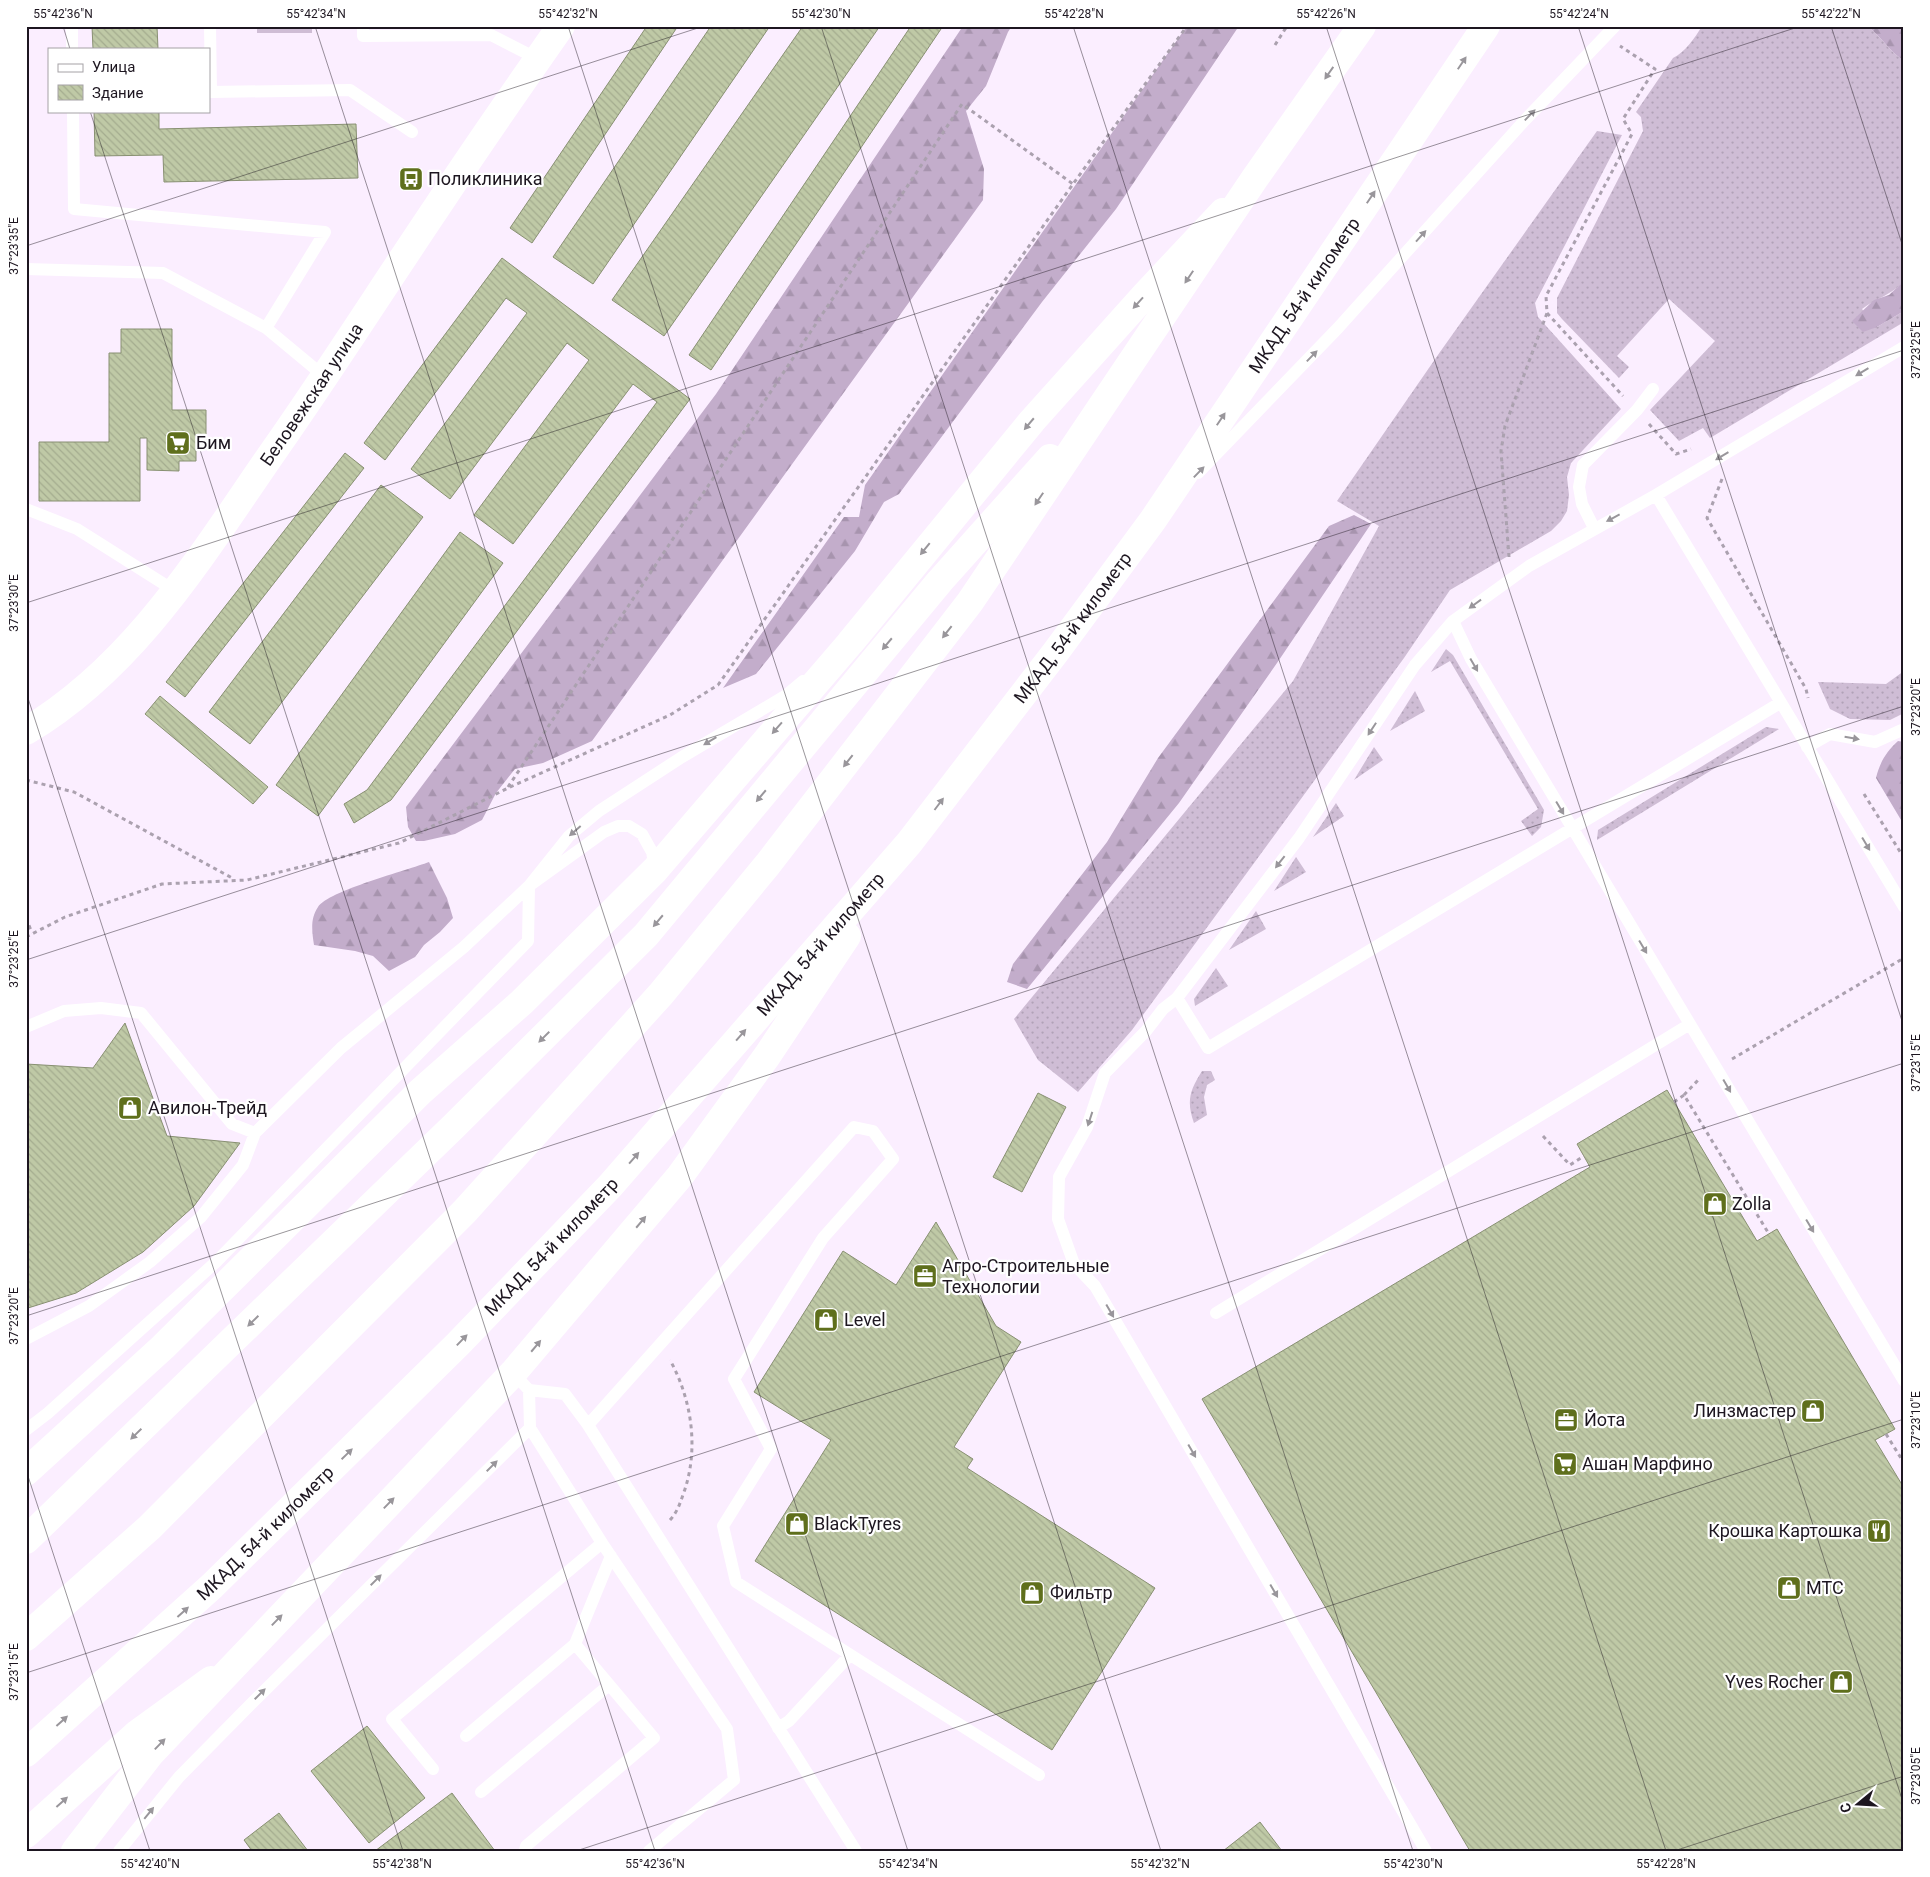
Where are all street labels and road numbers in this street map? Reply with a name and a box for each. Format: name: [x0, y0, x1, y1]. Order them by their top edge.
street label: МКАД, 54-й километр: [1244, 213, 1364, 377]
street label: Беловежская улица: [256, 319, 367, 470]
street label: МКАД, 54-й километр: [1009, 548, 1136, 707]
street label: МКАД, 54-й километр: [752, 868, 888, 1020]
street label: МКАД, 54-й километр: [480, 1173, 622, 1320]
street label: МКАД, 54-й километр: [192, 1461, 338, 1605]

